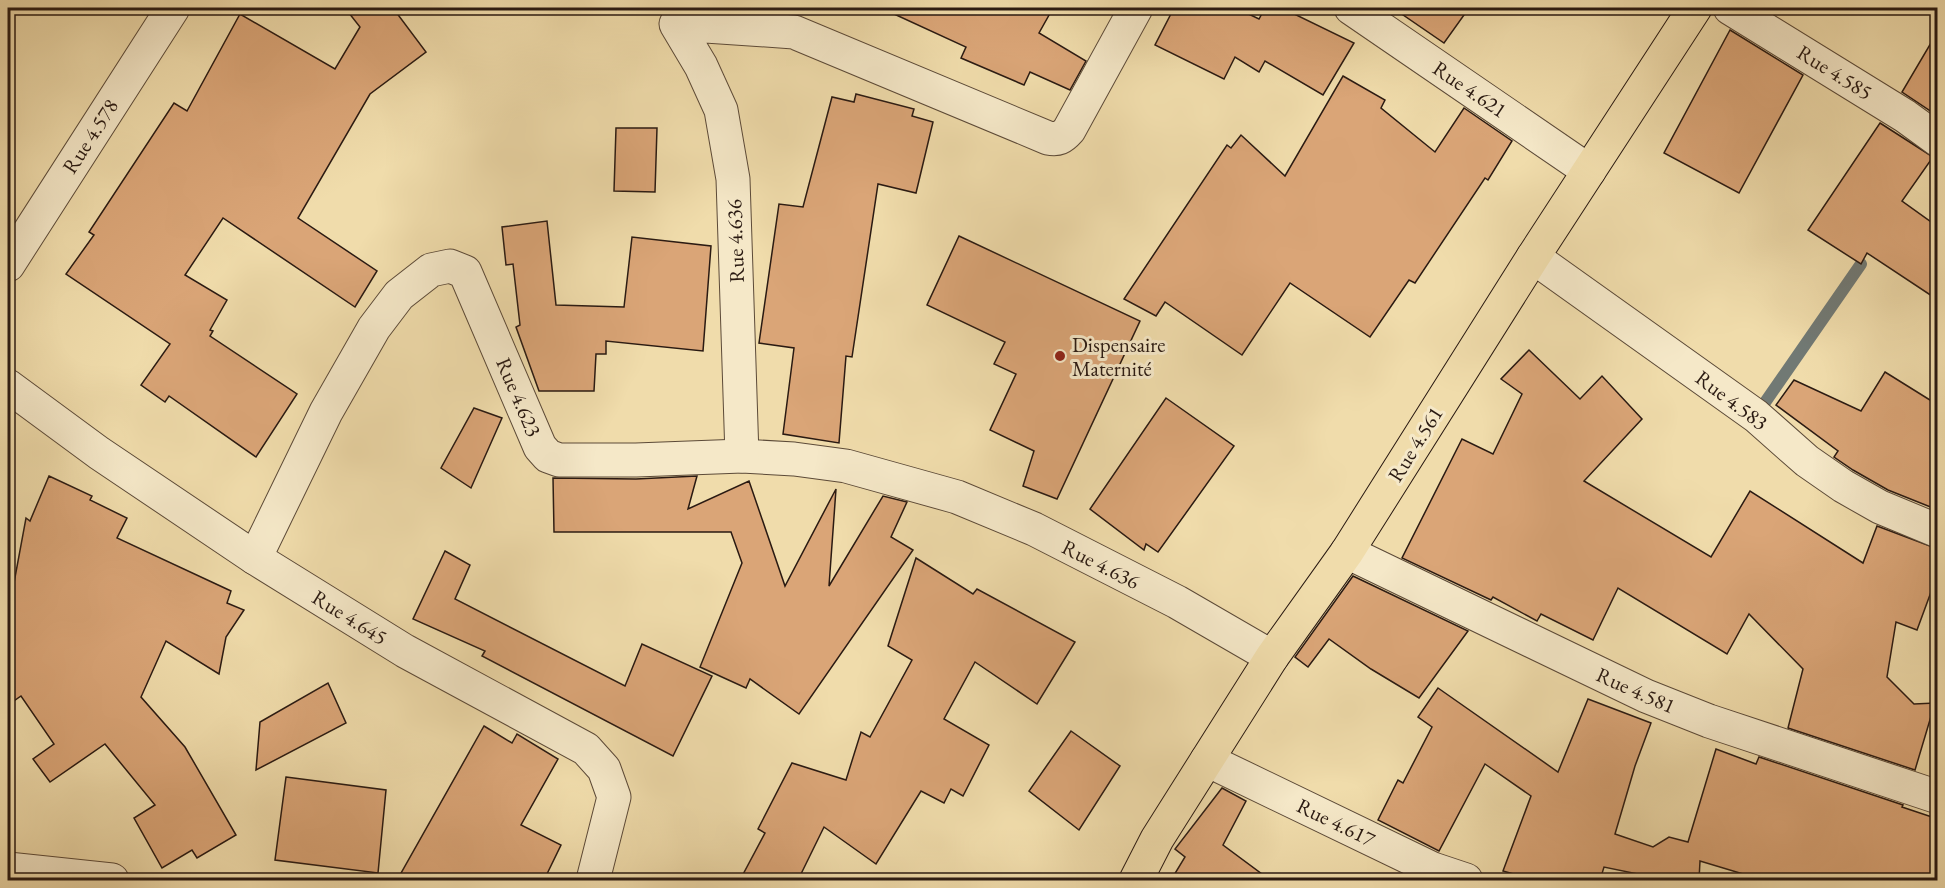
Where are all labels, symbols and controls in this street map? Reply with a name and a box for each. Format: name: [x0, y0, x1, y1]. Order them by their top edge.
street label: Rue 4.585: [1792, 38, 1878, 106]
street label: Rue 4.621: [1428, 54, 1512, 124]
street label: Rue 4.578: [56, 94, 124, 178]
street label: Rue 4.636: [720, 199, 750, 283]
place label: Dispensaire Maternité: [1072, 331, 1165, 382]
marker: Dispensaire Maternité: [1053, 349, 1067, 363]
street label: Rue 4.623: [490, 353, 548, 441]
street label: Rue 4.583: [1690, 364, 1774, 436]
street label: Rue 4.561: [1381, 401, 1449, 487]
street label: Rue 4.636: [1058, 533, 1144, 595]
street label: Rue 4.645: [307, 583, 393, 651]
street label: Rue 4.581: [1592, 661, 1680, 719]
street label: Rue 4.617: [1293, 792, 1380, 853]

